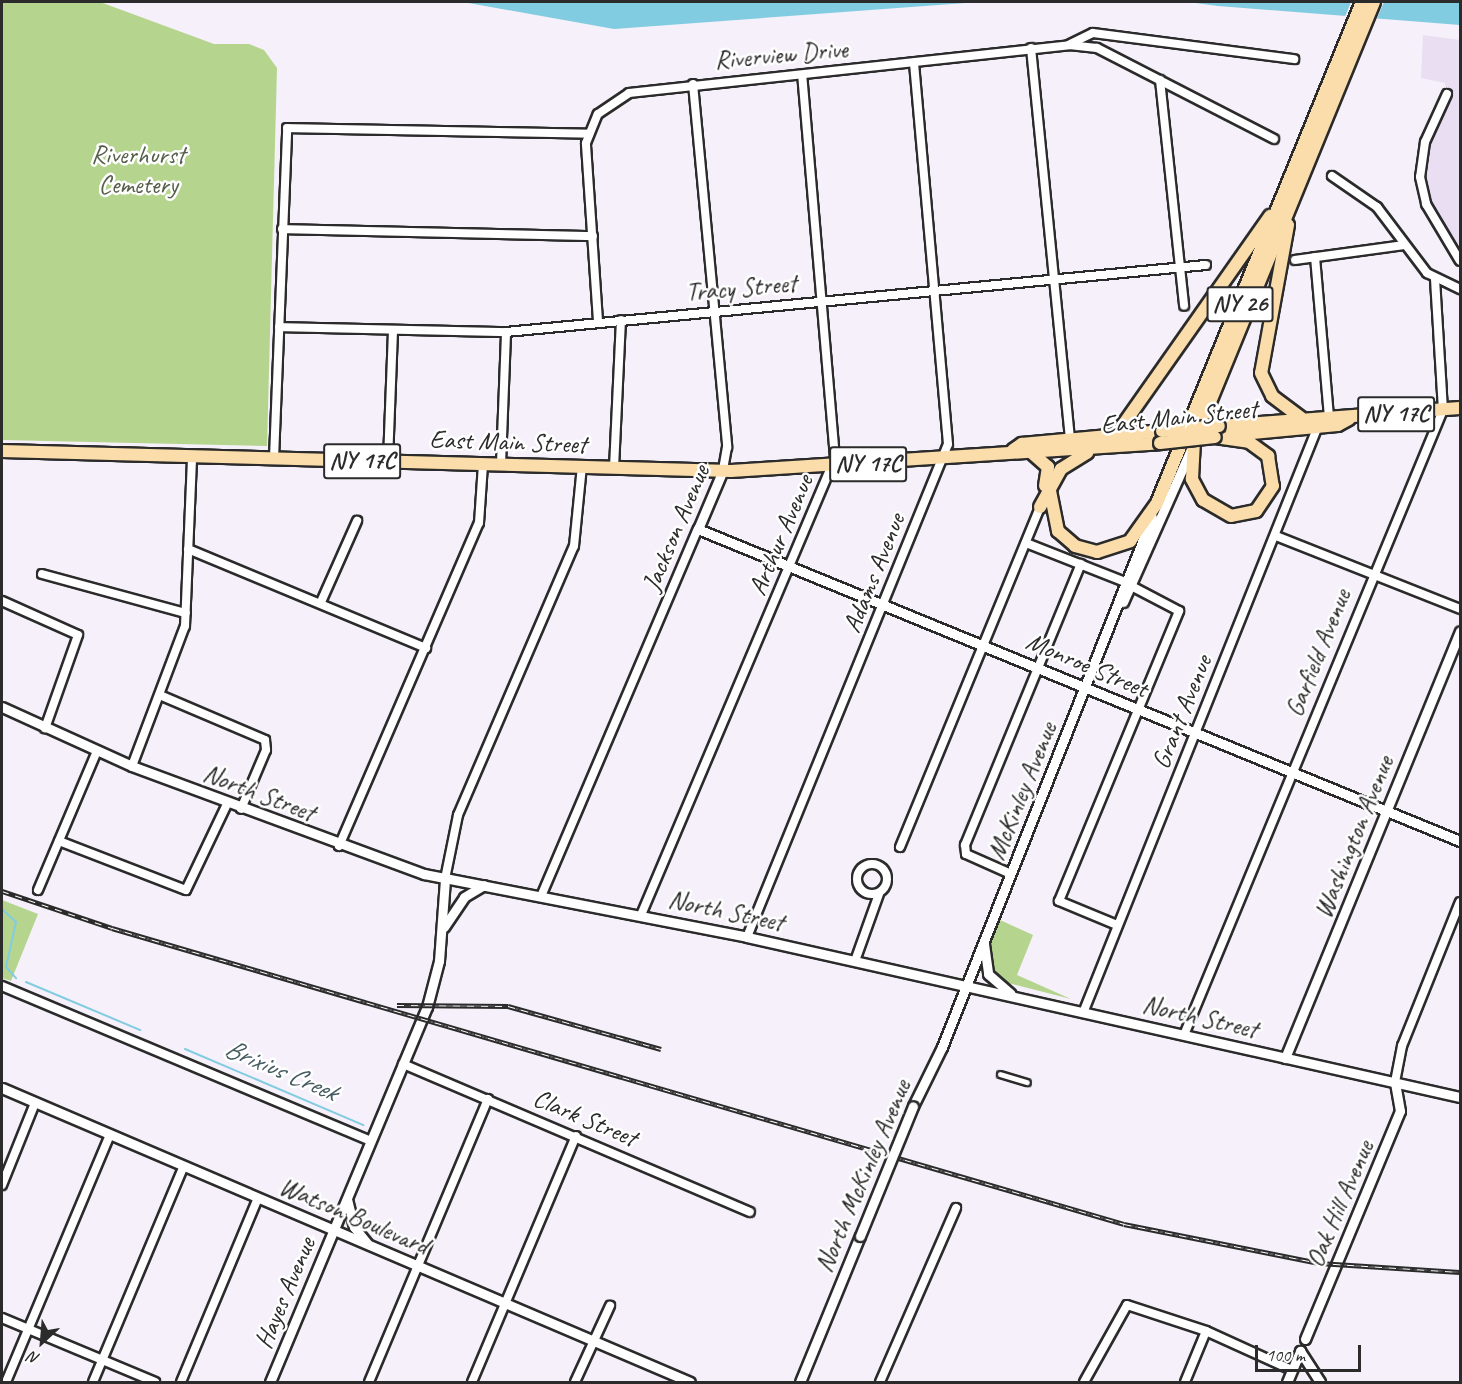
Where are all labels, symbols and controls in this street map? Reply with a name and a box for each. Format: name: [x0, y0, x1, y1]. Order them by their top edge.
street label: Riverview Drive: [713, 34, 849, 76]
park label: Riverhurst Cemetery: [91, 139, 185, 200]
street label: Tracy Street: [684, 268, 798, 308]
road number: NY 26: [1206, 283, 1274, 325]
street label: East Main Street: [1099, 393, 1259, 441]
road number: NY 17C: [1357, 393, 1435, 435]
street label: East Main Street: [428, 424, 588, 460]
road number: NY 17C: [323, 440, 401, 482]
road number: NY 17C: [829, 443, 907, 485]
street label: Jackson Avenue: [636, 460, 716, 596]
street label: Arthur Avenue: [742, 470, 820, 600]
street label: Adams Avenue: [836, 509, 912, 637]
street label: Garfield Avenue: [1278, 585, 1358, 721]
street label: Monroe Street: [1021, 625, 1153, 705]
street label: Grant Avenue: [1145, 651, 1219, 773]
street label: McKinley Avenue: [980, 718, 1064, 864]
street label: Washington Avenue: [1307, 751, 1401, 923]
street label: North Street: [199, 757, 319, 829]
street label: North Street: [665, 884, 787, 938]
street label: North Street: [1139, 989, 1261, 1045]
water label: Brixius Creek: [220, 1032, 342, 1108]
street label: North McKinley Avenue: [808, 1075, 918, 1277]
street label: Clark Street: [528, 1082, 642, 1154]
street label: Oak Hill Avenue: [1299, 1136, 1381, 1272]
street label: Watson Boulevard: [275, 1170, 433, 1262]
street label: Hayes Avenue: [248, 1233, 322, 1353]
north arrow: [12, 1312, 72, 1372]
scale bar: [1258, 1333, 1364, 1371]
text: 100 m: [1266, 1344, 1305, 1366]
text: N: [25, 1347, 43, 1369]

